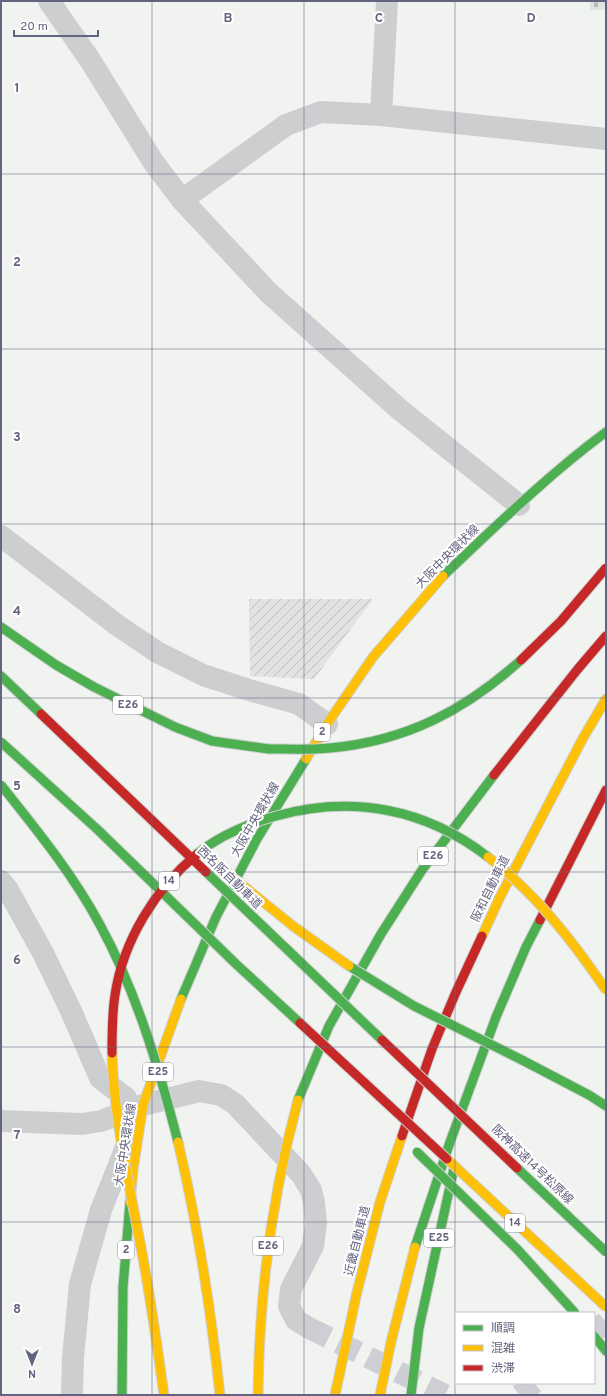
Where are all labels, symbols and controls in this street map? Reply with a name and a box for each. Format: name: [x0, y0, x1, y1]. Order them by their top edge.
text: B: [224, 11, 233, 27]
text: C: [375, 11, 383, 27]
text: D: [526, 11, 536, 27]
scale bar: [14, 12, 98, 38]
text: 20 m: [20, 19, 48, 35]
text: 1: [14, 81, 20, 97]
text: 2: [13, 255, 21, 271]
text: 3: [13, 430, 21, 446]
street label: 大阪中央環状線: [413, 522, 483, 592]
text: 4: [13, 604, 21, 620]
road number: E26: [113, 696, 143, 714]
road number: 2: [314, 723, 330, 741]
text: 5: [13, 779, 21, 795]
street label: 大阪中央環状線: [228, 780, 284, 860]
street label: 西名阪自動車道: [193, 843, 265, 913]
road number: E26: [418, 847, 448, 865]
street label: 阪和自動車道: [468, 853, 514, 925]
road number: 14: [159, 872, 179, 890]
text: 6: [13, 953, 21, 969]
road number: E25: [143, 1063, 173, 1081]
street label: 大阪中央環状線: [112, 1102, 140, 1188]
street label: 阪神高速14号松原線: [488, 1122, 576, 1208]
text: 7: [14, 1128, 21, 1144]
street label: 近畿自動車道: [342, 1204, 374, 1278]
road number: 14: [505, 1214, 525, 1232]
road number: E25: [424, 1229, 454, 1247]
road number: E26: [253, 1237, 283, 1255]
road number: 2: [118, 1241, 134, 1259]
text: 8: [13, 1302, 21, 1318]
legend: [455, 1312, 595, 1384]
text: 順調: [491, 1321, 515, 1337]
text: 混雑: [491, 1341, 515, 1357]
north arrow: [12, 1344, 52, 1384]
text: 渋滞: [491, 1361, 515, 1377]
text: N: [28, 1366, 36, 1380]

